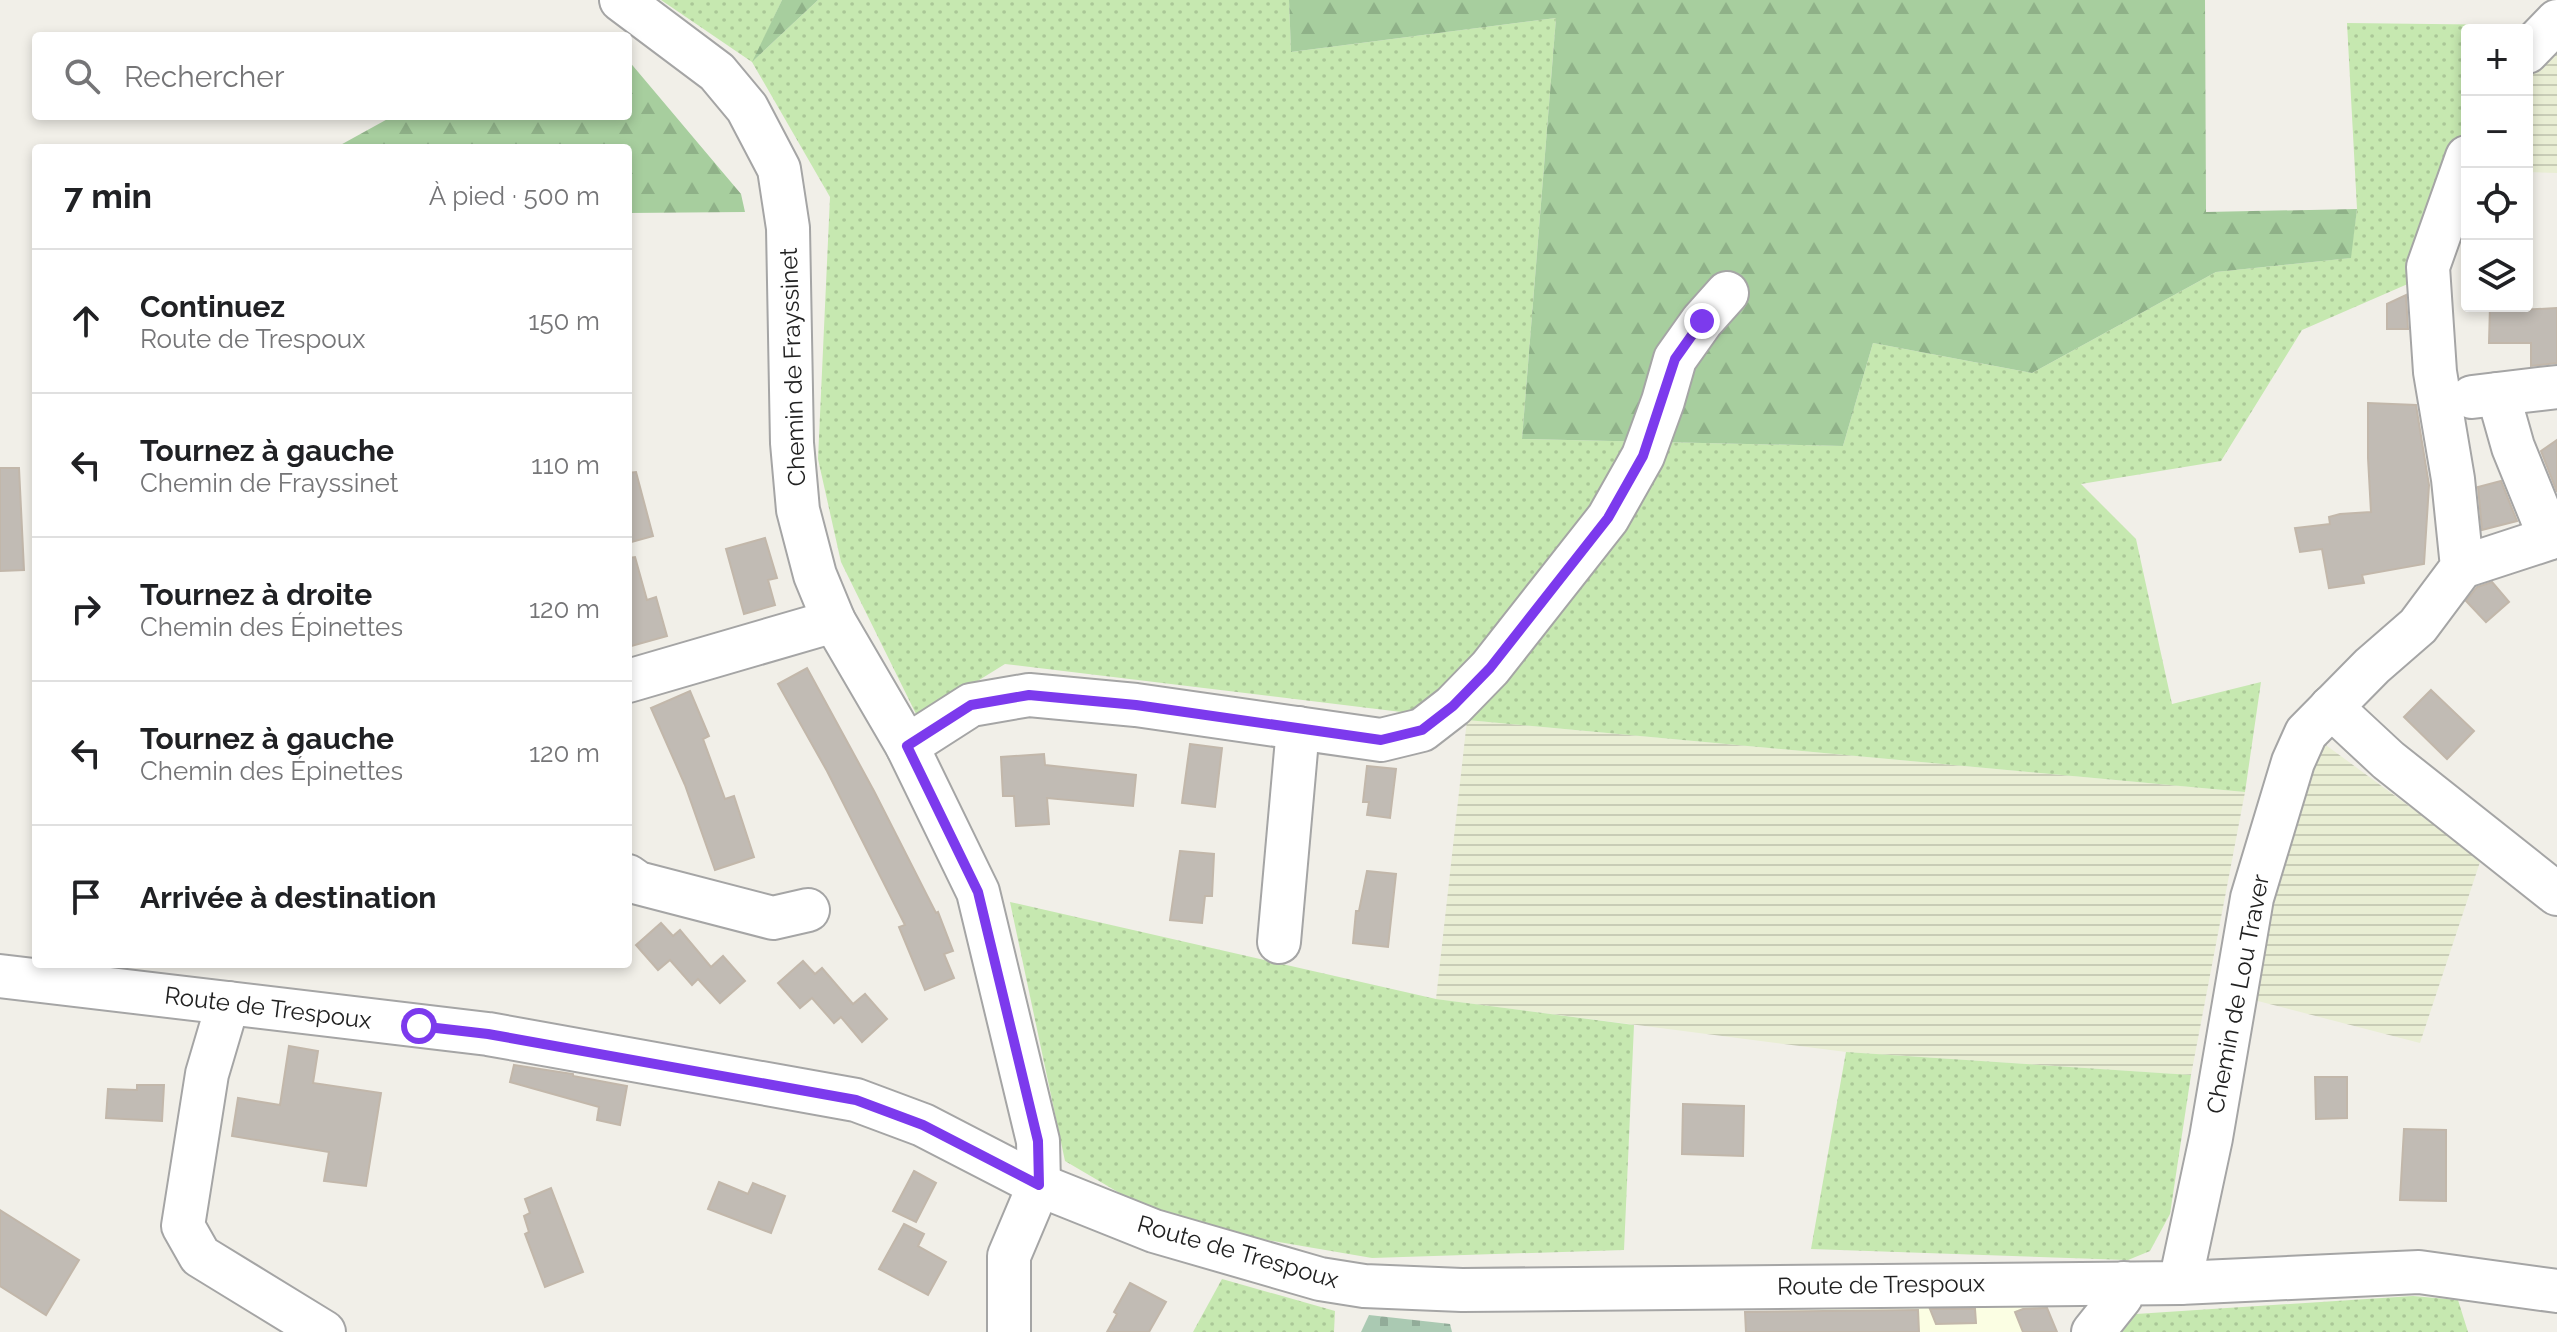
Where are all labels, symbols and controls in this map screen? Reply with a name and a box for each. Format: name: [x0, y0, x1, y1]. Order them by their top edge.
map controls: [2461, 24, 2533, 312]
button: +: [2461, 24, 2533, 96]
search box: [32, 32, 632, 120]
icon: search: [60, 54, 104, 98]
text: Rechercher: [124, 59, 284, 94]
button: −: [2461, 96, 2533, 168]
button: locate: [2461, 168, 2533, 240]
text: 7 min: [64, 176, 152, 216]
text: À pied · 500 m: [429, 181, 600, 211]
button: layers: [2461, 240, 2533, 312]
street label: Chemin de Frayssinet: [774, 247, 811, 487]
text: Continuez: [140, 289, 285, 324]
icon: ahead: [64, 299, 108, 343]
route end: [1684, 303, 1720, 339]
text: 150 m: [528, 306, 600, 336]
text: Route de Trespoux: [140, 324, 365, 354]
text: Tournez à gauche: [140, 433, 394, 468]
icon: left: [64, 443, 108, 487]
text: 110 m: [531, 450, 600, 480]
text: Chemin de Frayssinet: [140, 468, 398, 498]
text: Tournez à droite: [140, 577, 372, 612]
icon: right: [64, 587, 108, 631]
text: 120 m: [529, 594, 600, 624]
text: Chemin des Épinettes: [140, 612, 403, 642]
text: Tournez à gauche: [140, 721, 394, 756]
icon: left: [64, 731, 108, 775]
text: 120 m: [529, 738, 600, 768]
text: Chemin des Épinettes: [140, 756, 403, 786]
street label: Chemin de Lou Traver: [2200, 871, 2275, 1116]
icon: arrive: [64, 875, 108, 919]
text: Arrivée à destination: [140, 880, 436, 915]
street label: Route de Trespoux: [163, 980, 373, 1035]
route start: [401, 1008, 437, 1044]
street label: Route de Trespoux: [1134, 1209, 1342, 1294]
street label: Route de Trespoux: [1777, 1268, 1985, 1301]

